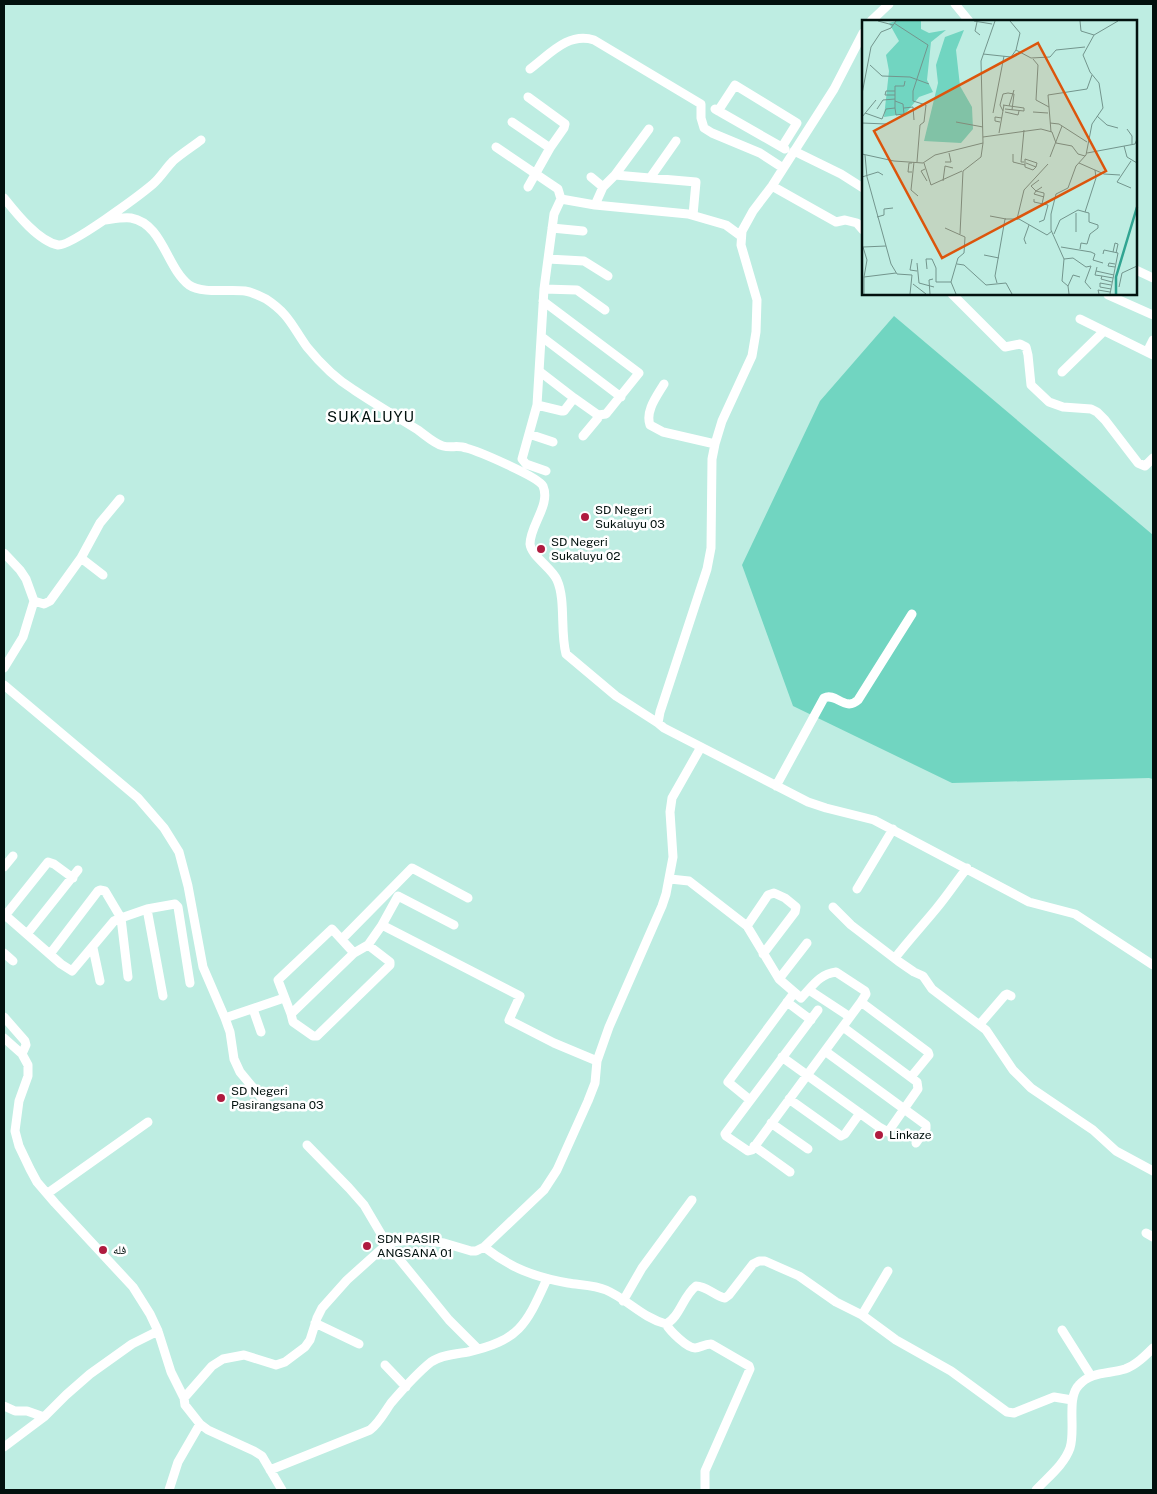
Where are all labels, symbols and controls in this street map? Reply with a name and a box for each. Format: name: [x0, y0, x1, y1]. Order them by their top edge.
inset map: [862, 20, 1137, 295]
district label: SUKALUYU: [327, 408, 415, 425]
place label: SD Negeri Sukaluyu 03: [595, 503, 665, 531]
marker: SD Negeri Sukaluyu 03: [579, 511, 591, 523]
place label: SD Negeri Sukaluyu 02: [551, 535, 621, 563]
marker: SD Negeri Sukaluyu 02: [535, 543, 547, 555]
place label: SD Negeri Pasirangsana 03: [231, 1084, 324, 1112]
marker: SD Negeri Pasirangsana 03: [215, 1092, 227, 1104]
place label: Linkaze: [889, 1128, 932, 1142]
marker: Linkaze: [873, 1129, 885, 1141]
place label: SDN PASIR ANGSANA 01: [377, 1232, 452, 1260]
marker: SDN PASIR ANGSANA 01: [361, 1240, 373, 1252]
place label: فله: [113, 1243, 126, 1257]
marker: فله: [97, 1244, 109, 1256]

